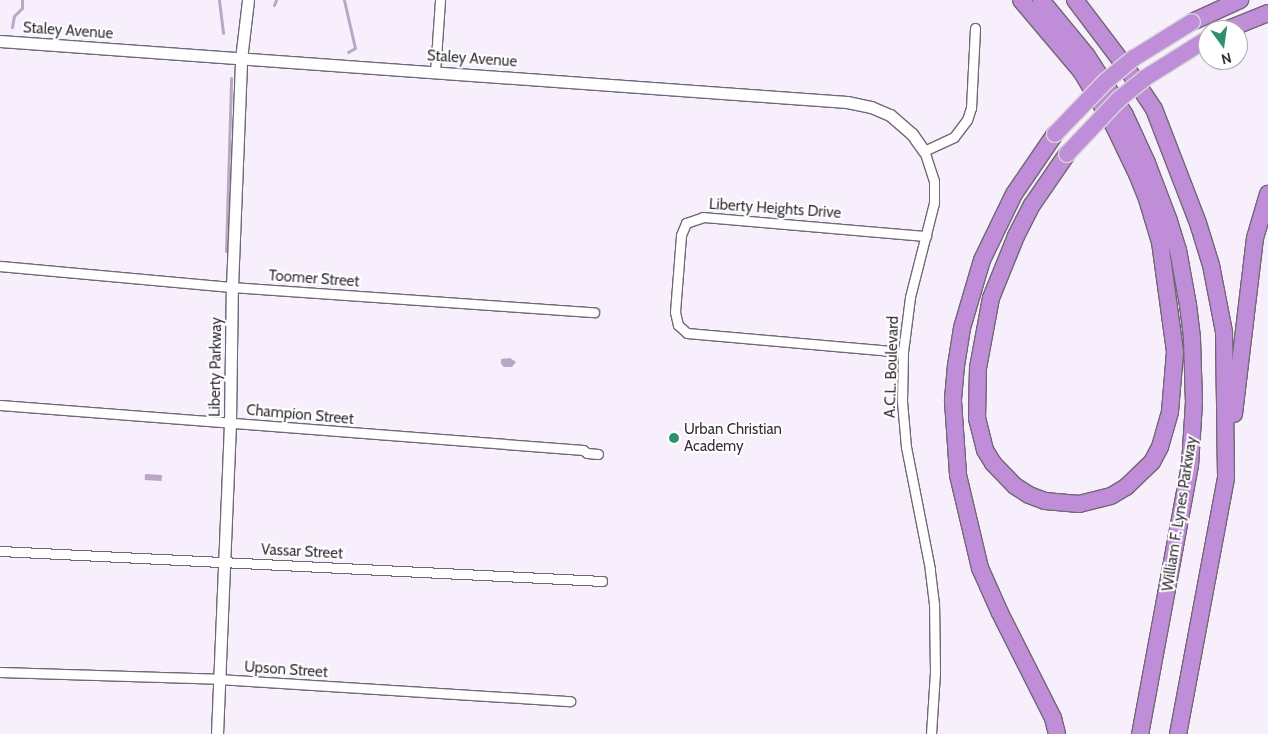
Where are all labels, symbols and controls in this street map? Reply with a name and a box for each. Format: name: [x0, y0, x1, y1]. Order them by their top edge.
street label: Staley Avenue: [22, 19, 114, 43]
north arrow: [1198, 20, 1248, 70]
street label: Staley Avenue: [426, 47, 518, 71]
text: N: [1219, 49, 1233, 69]
street label: Liberty Heights Drive: [708, 195, 842, 223]
street label: Toomer Street: [268, 267, 360, 291]
street label: A.C.L. Boulevard: [881, 316, 903, 418]
street label: Liberty Parkway: [206, 317, 226, 417]
street label: Champion Street: [246, 401, 354, 429]
place label: Urban Christian Academy: [684, 420, 782, 455]
marker: Urban Christian Academy: [668, 432, 680, 444]
street label: William F. Lynes Parkway: [1159, 435, 1201, 593]
street label: Vassar Street: [261, 541, 343, 563]
street label: Upson Street: [244, 658, 328, 682]

